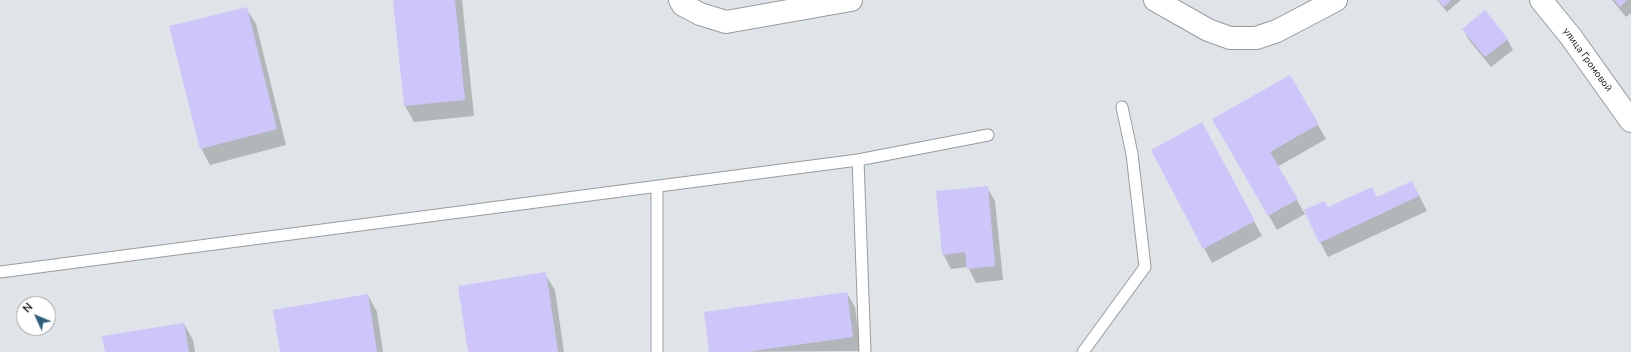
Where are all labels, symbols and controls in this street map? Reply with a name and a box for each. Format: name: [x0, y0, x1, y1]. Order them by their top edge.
street label: улица Громовой: [1560, 26, 1614, 94]
north arrow: [16, 296, 56, 336]
text: N: [19, 300, 36, 316]

